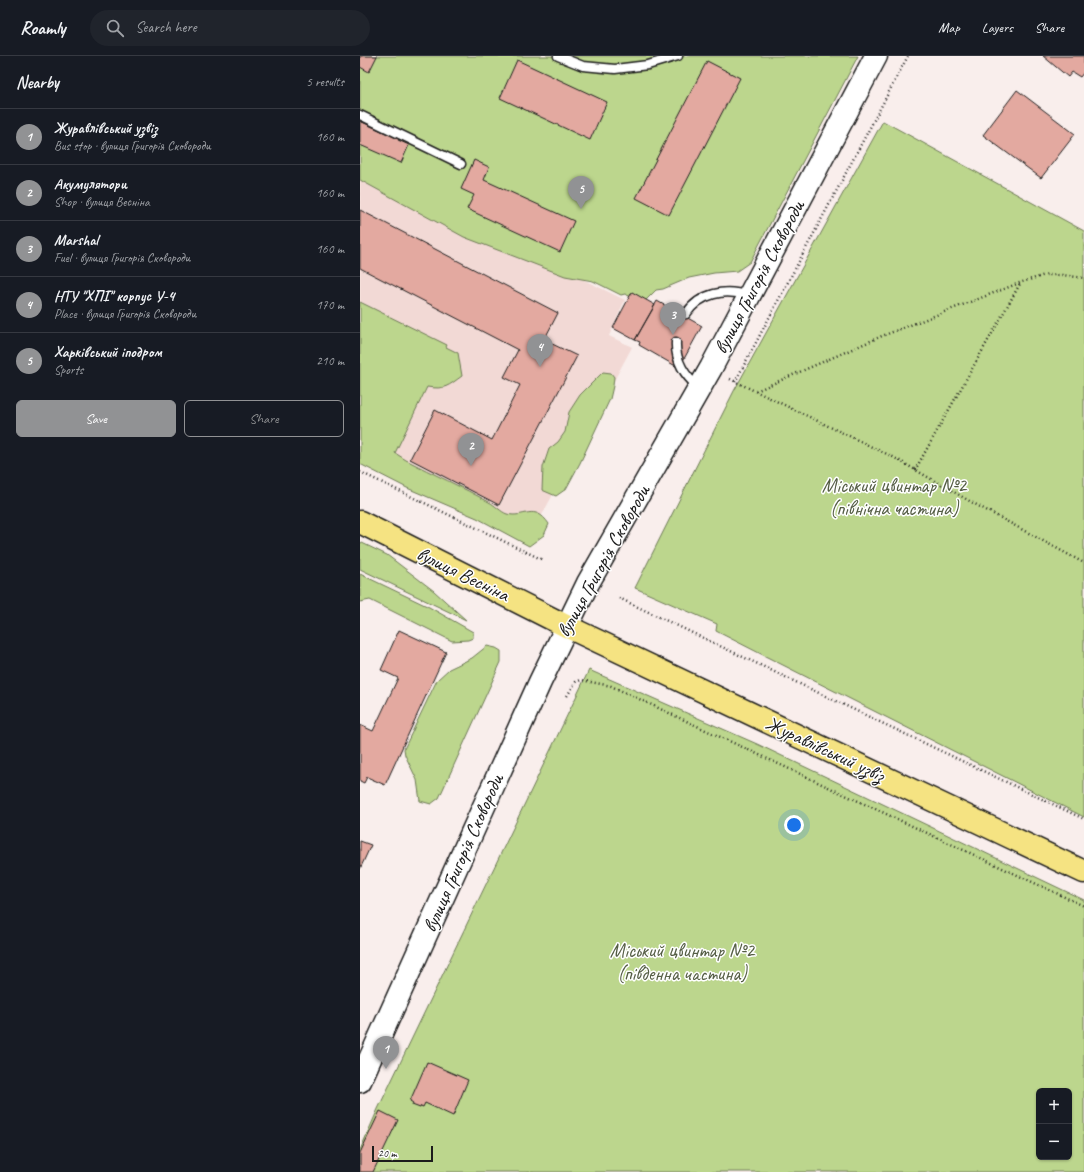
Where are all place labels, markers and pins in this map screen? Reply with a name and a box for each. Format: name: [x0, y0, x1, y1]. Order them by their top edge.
pin: 5: [568, 176, 594, 209]
pin: 3: [660, 302, 686, 335]
pin: 4: [527, 334, 553, 367]
pin: 2: [458, 433, 484, 466]
pin: 1: [373, 1036, 399, 1069]

